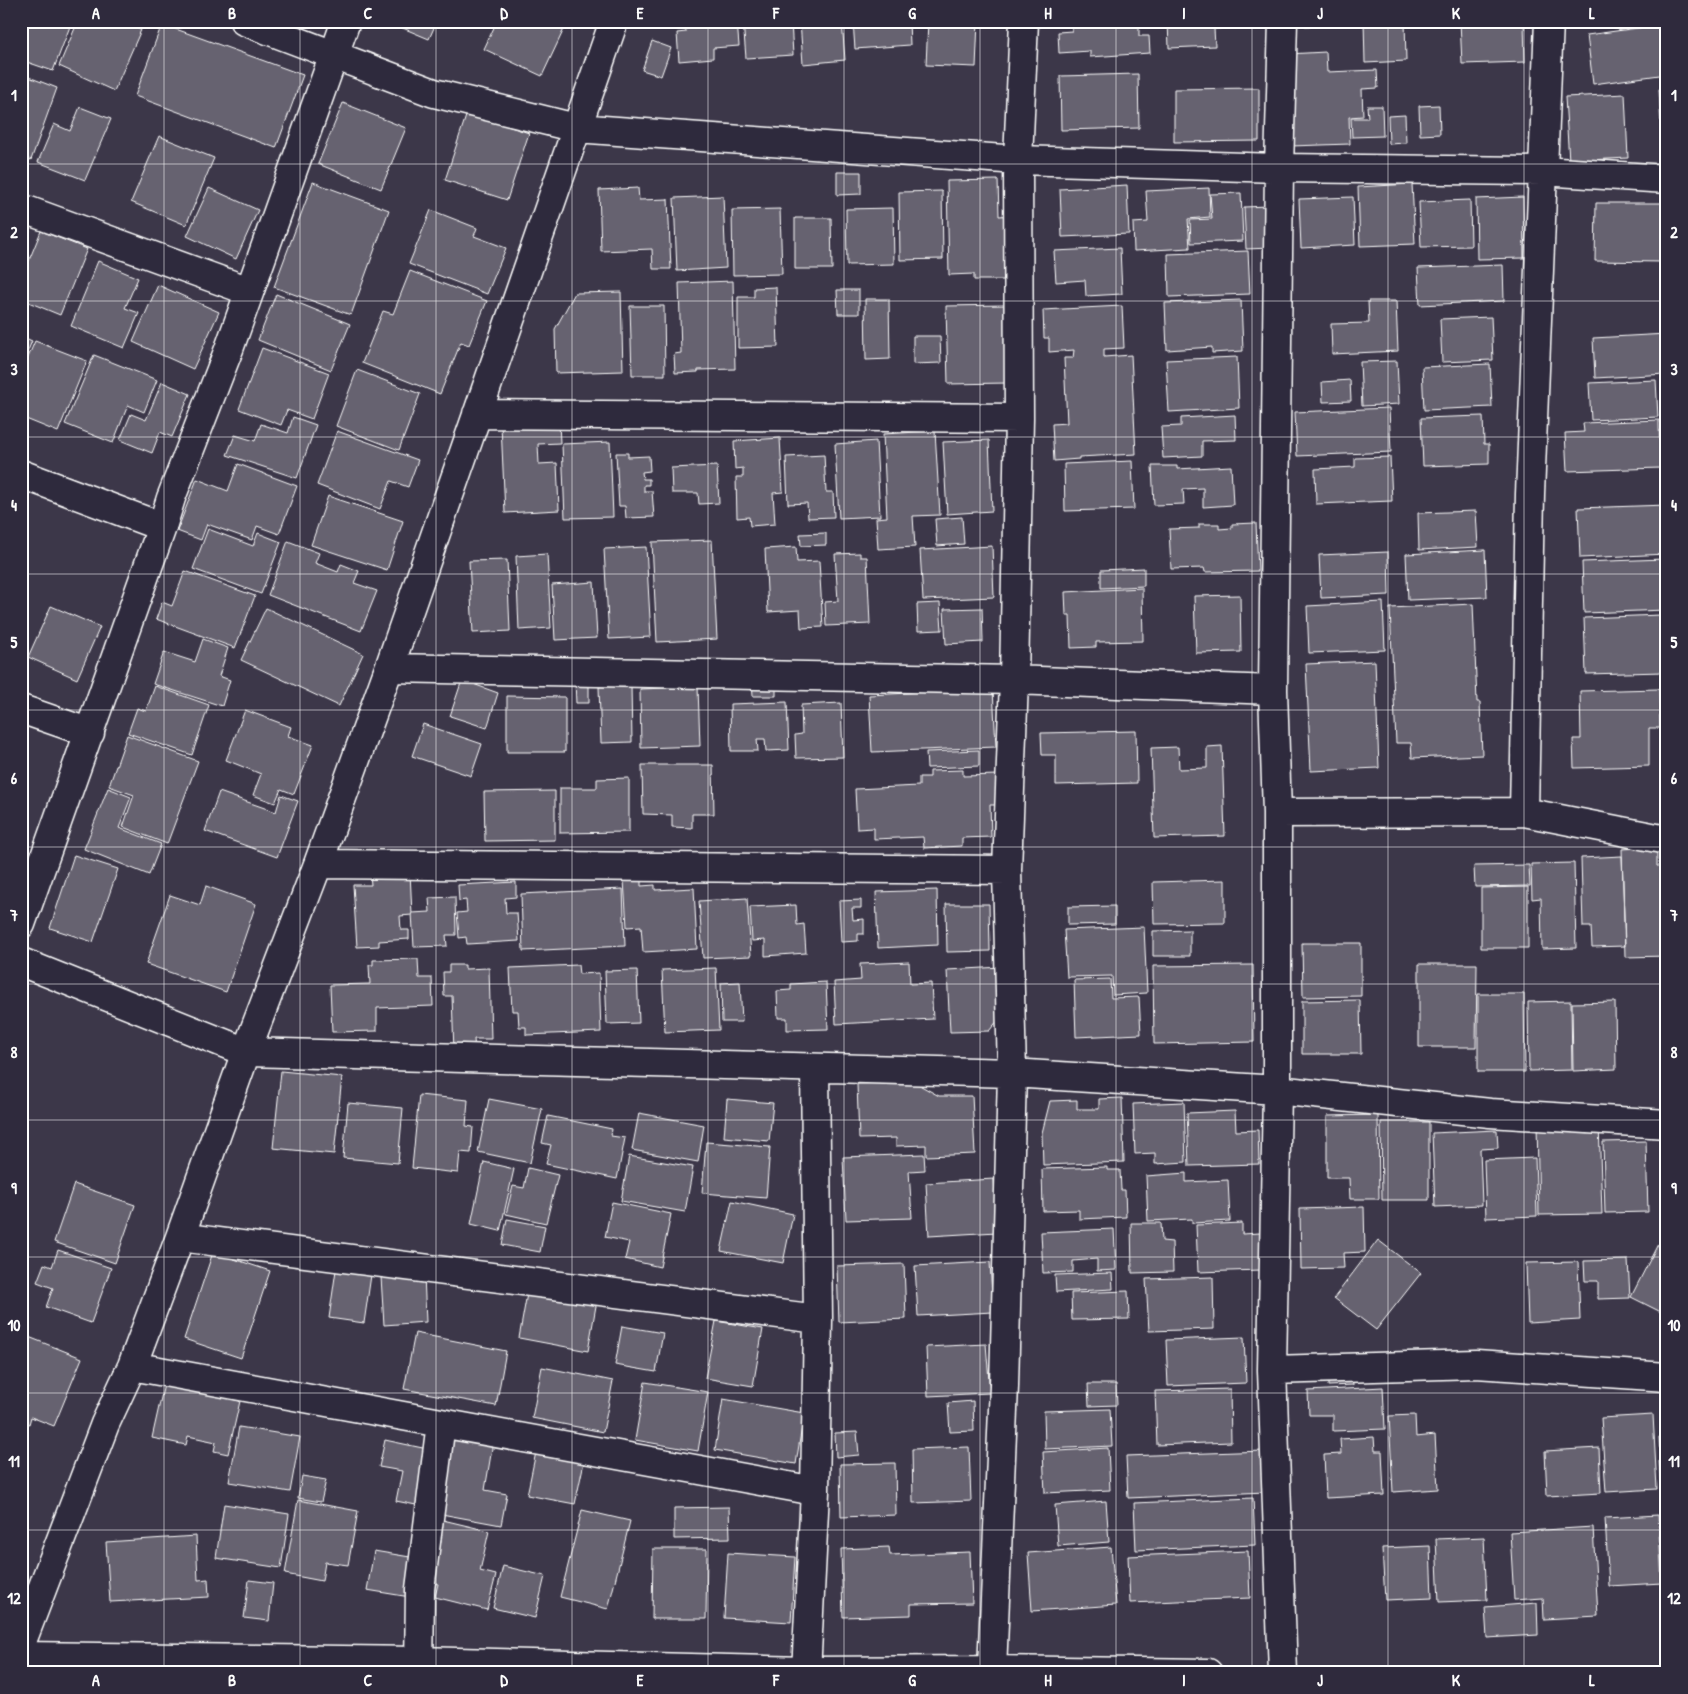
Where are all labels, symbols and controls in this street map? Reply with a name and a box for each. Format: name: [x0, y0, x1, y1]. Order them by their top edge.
text: A: [92, 2, 100, 24]
text: B: [228, 2, 236, 24]
text: C: [364, 2, 373, 24]
text: D: [500, 2, 508, 24]
text: E: [636, 2, 644, 24]
text: F: [772, 2, 780, 24]
text: G: [908, 2, 916, 24]
text: H: [1044, 2, 1052, 24]
text: I: [1182, 2, 1186, 24]
text: J: [1317, 2, 1323, 24]
text: K: [1452, 2, 1461, 24]
text: L: [1589, 2, 1595, 24]
text: 1: [11, 84, 17, 106]
text: 1: [1671, 84, 1677, 106]
text: 2: [10, 221, 18, 243]
text: 2: [1670, 221, 1678, 243]
text: 3: [10, 358, 18, 380]
text: 3: [1670, 358, 1678, 380]
text: 4: [11, 494, 17, 516]
text: 4: [1671, 494, 1677, 516]
text: 5: [11, 631, 18, 653]
text: 5: [1671, 631, 1678, 653]
text: 6: [11, 767, 18, 789]
text: 6: [1671, 767, 1678, 789]
text: 7: [9, 904, 18, 926]
text: 7: [1669, 904, 1678, 926]
text: 8: [11, 1041, 18, 1063]
text: 8: [1671, 1041, 1678, 1063]
text: 9: [11, 1177, 17, 1199]
text: 9: [1671, 1177, 1677, 1199]
text: 10: [8, 1314, 20, 1336]
text: 10: [1668, 1314, 1680, 1336]
text: 11: [8, 1450, 20, 1472]
text: 11: [1668, 1450, 1680, 1472]
text: 12: [7, 1587, 21, 1609]
text: 12: [1667, 1587, 1681, 1609]
text: A: [92, 1669, 100, 1691]
text: B: [228, 1669, 236, 1691]
text: C: [364, 1669, 373, 1691]
text: D: [500, 1669, 508, 1691]
text: E: [636, 1669, 644, 1691]
text: F: [772, 1669, 780, 1691]
text: G: [908, 1669, 916, 1691]
text: H: [1044, 1669, 1052, 1691]
text: I: [1182, 1669, 1186, 1691]
text: J: [1317, 1669, 1323, 1691]
text: K: [1452, 1669, 1461, 1691]
text: L: [1589, 1669, 1595, 1691]

